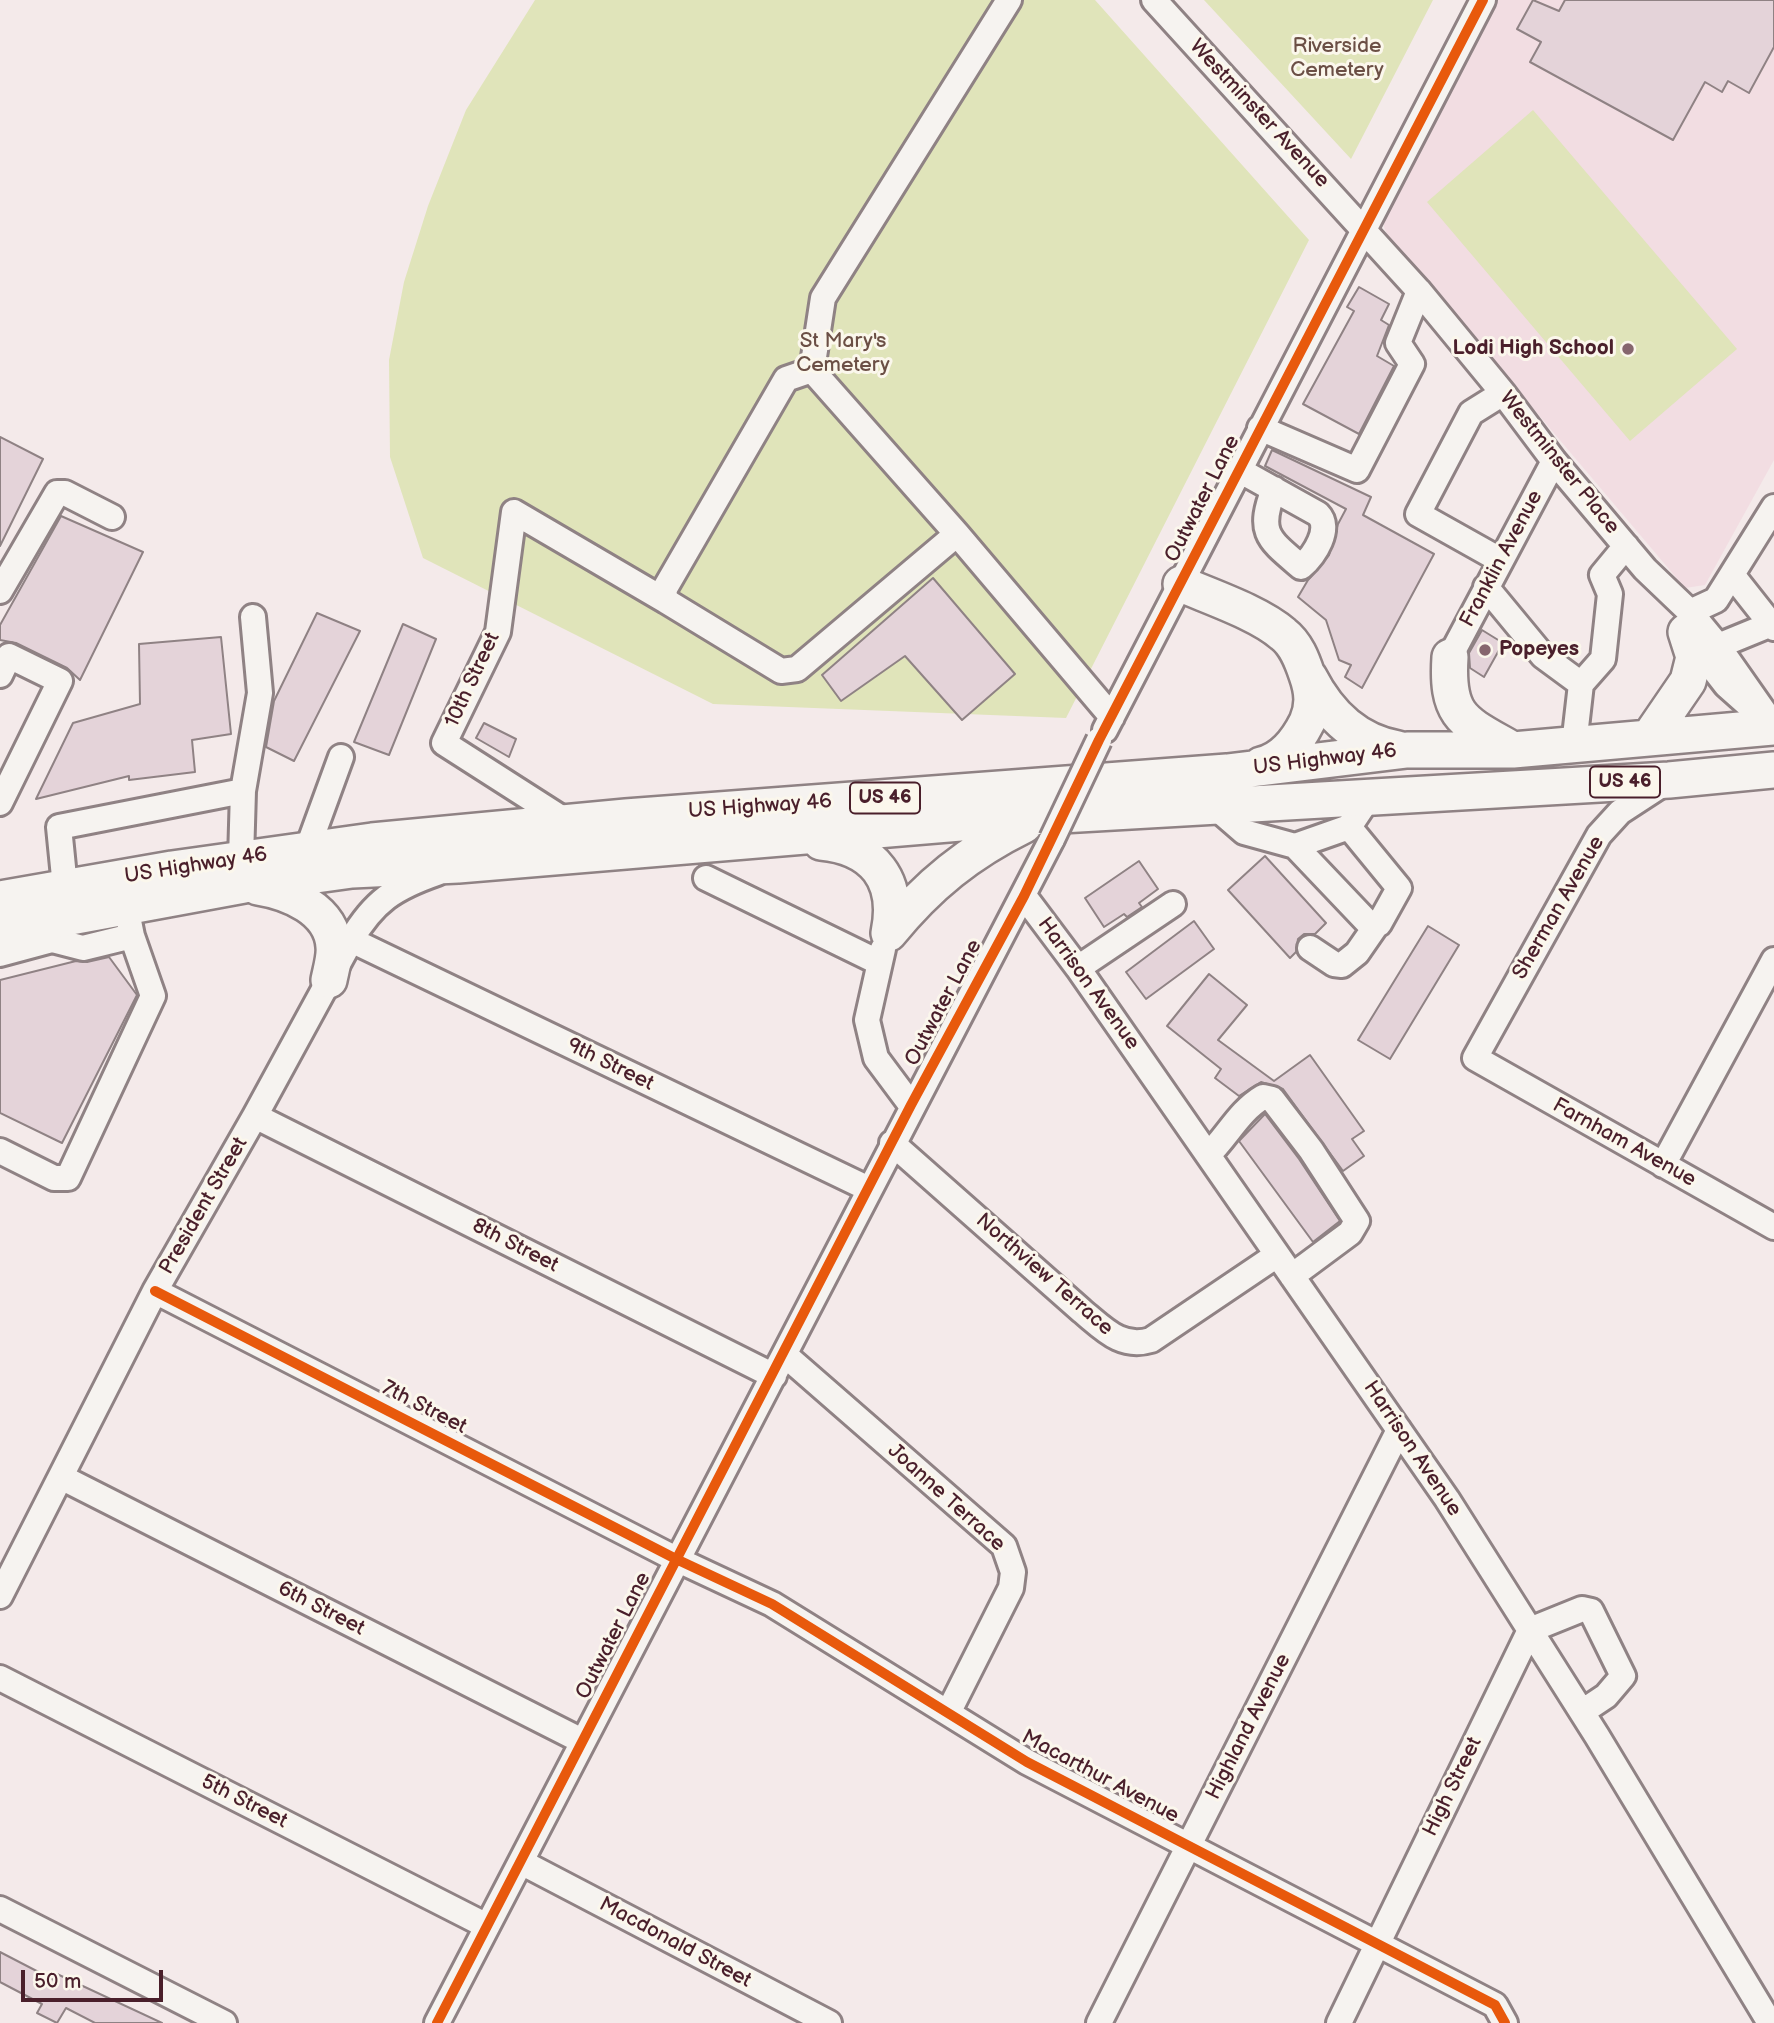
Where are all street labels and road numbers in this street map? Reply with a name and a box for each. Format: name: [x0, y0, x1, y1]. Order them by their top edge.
street label: Westminster Avenue: [1184, 35, 1334, 193]
street label: Westminster Place: [1494, 386, 1624, 540]
street label: Outwater Lane: [1160, 431, 1246, 567]
street label: Franklin Avenue: [1455, 486, 1549, 632]
street label: 10th Street: [440, 629, 506, 731]
street label: US Highway 46: [1252, 739, 1398, 781]
road number: US 46: [1590, 766, 1660, 797]
road number: US 46: [850, 782, 920, 814]
street label: US Highway 46: [687, 789, 833, 825]
street label: Sherman Avenue: [1508, 832, 1610, 984]
street label: US Highway 46: [123, 842, 269, 890]
street label: Harrison Avenue: [1031, 913, 1145, 1055]
street label: Outwater Lane: [900, 936, 988, 1070]
street label: 9th Street: [562, 1033, 658, 1097]
street label: Farnham Avenue: [1548, 1093, 1700, 1193]
street label: President Street: [155, 1133, 253, 1279]
street label: Northview Terrace: [970, 1208, 1118, 1342]
street label: 8th Street: [468, 1214, 562, 1278]
street label: 7th Street: [377, 1376, 471, 1440]
street label: Harrison Avenue: [1357, 1377, 1467, 1521]
street label: Joanne Terrace: [882, 1439, 1010, 1557]
street label: Outwater Lane: [571, 1568, 657, 1704]
street label: 6th Street: [273, 1576, 369, 1642]
street label: Highland Avenue: [1201, 1650, 1297, 1804]
street label: Macarthur Avenue: [1017, 1725, 1183, 1829]
street label: High Street: [1418, 1733, 1488, 1841]
street label: 5th Street: [197, 1770, 291, 1834]
street label: Macdonald Street: [595, 1892, 755, 1994]

